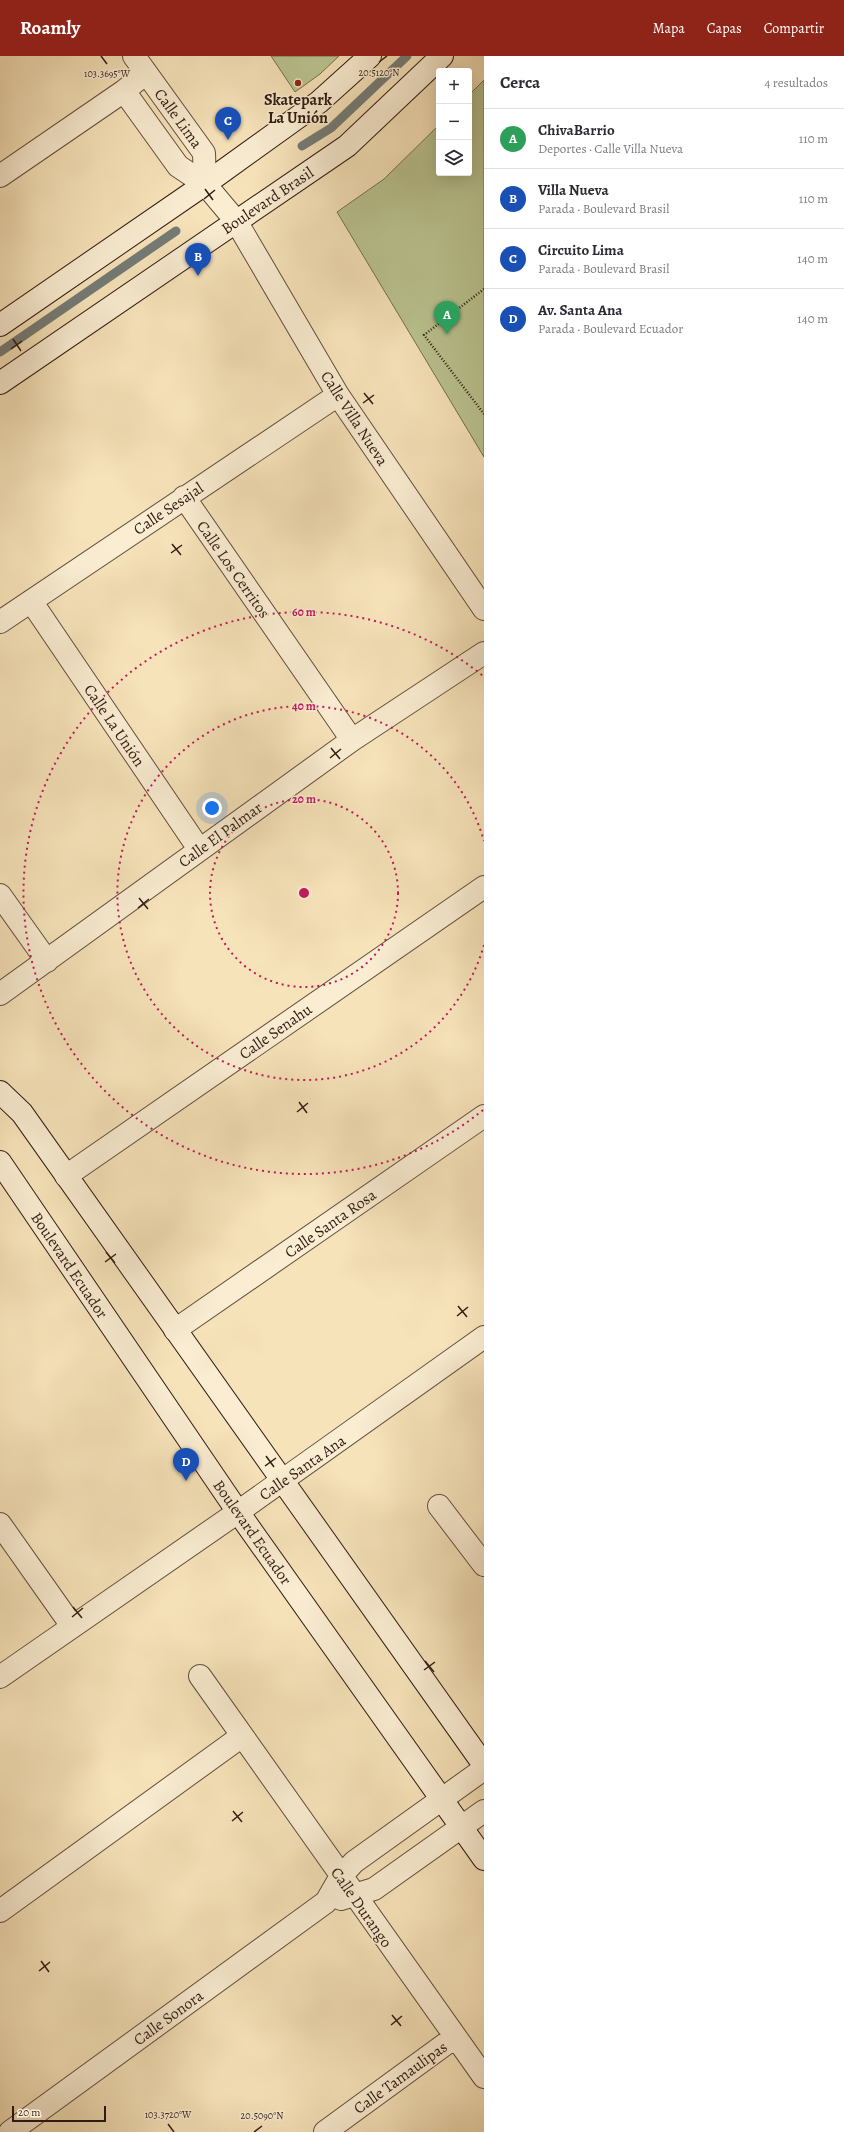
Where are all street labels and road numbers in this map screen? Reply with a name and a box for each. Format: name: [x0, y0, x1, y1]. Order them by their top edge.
street label: Calle Lima: [149, 84, 208, 153]
street label: Boulevard Brasil: [217, 162, 318, 240]
street label: Calle Villa Nueva: [315, 367, 393, 471]
street label: Calle Sesajal: [129, 477, 208, 540]
street label: Calle Los Cerritos: [191, 516, 275, 623]
street label: Calle La Unión: [79, 680, 150, 771]
street label: Calle El Palmar: [174, 797, 267, 873]
street label: Calle Senahu: [235, 998, 317, 1065]
street label: Calle Santa Rosa: [280, 1184, 381, 1264]
street label: Boulevard Ecuador: [25, 1208, 113, 1323]
street label: Calle Santa Ana: [255, 1429, 351, 1506]
street label: Boulevard Ecuador: [208, 1476, 297, 1590]
street label: Calle Durango: [325, 1863, 397, 1952]
street label: Calle Sonora: [129, 1985, 209, 2051]
street label: Calle Tamaulipas: [349, 2036, 452, 2119]

